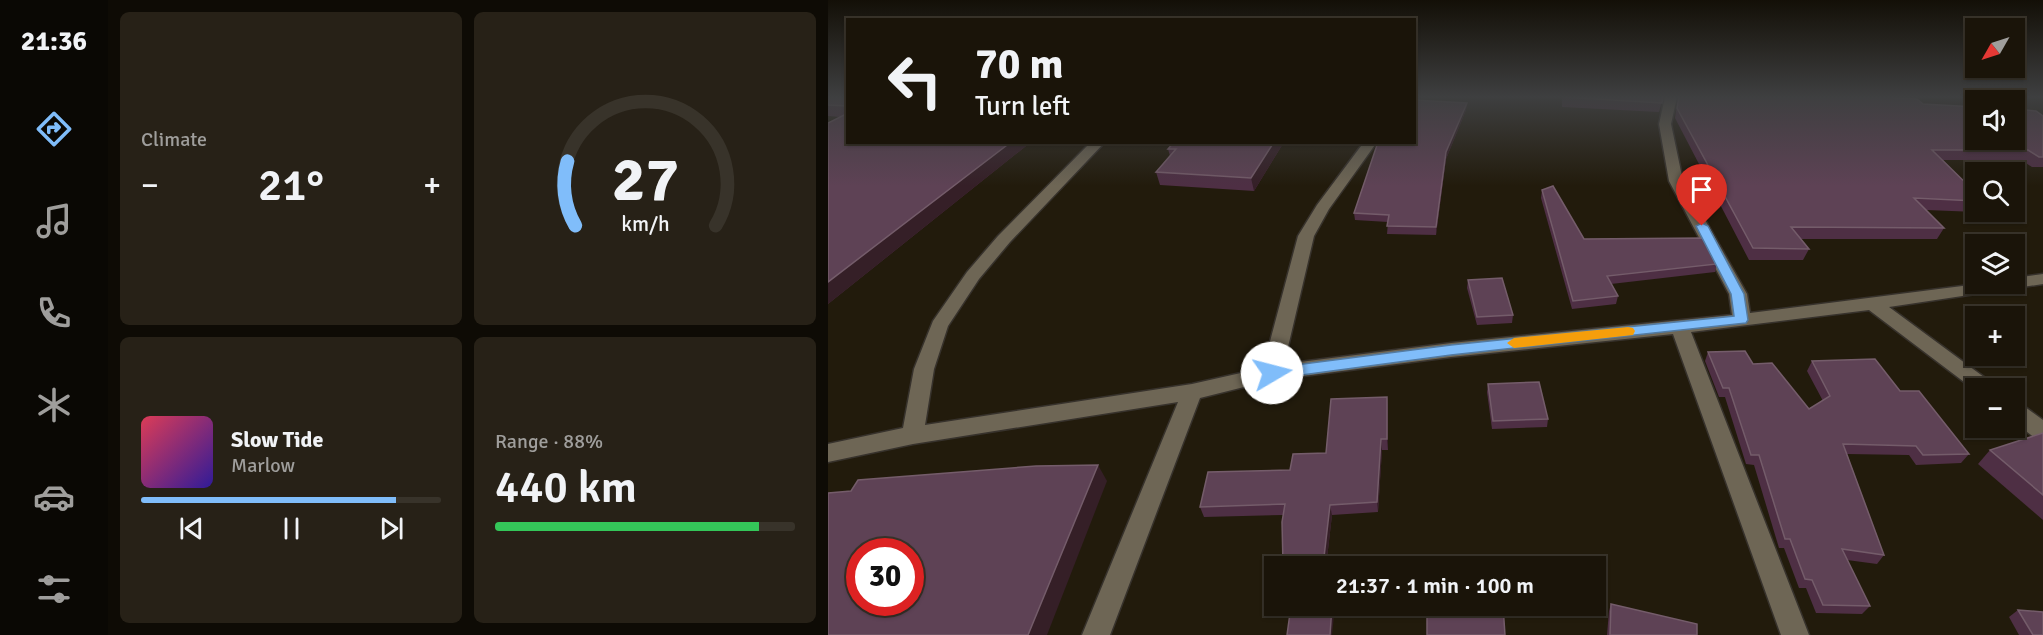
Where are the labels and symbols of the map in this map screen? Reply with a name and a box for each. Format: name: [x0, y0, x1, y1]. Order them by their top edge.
north arrow: [1965, 18, 2025, 78]
pin: [1676, 164, 1727, 226]
position arrow: [1240, 341, 1304, 405]
speed limit sign: 30: [846, 538, 924, 616]

